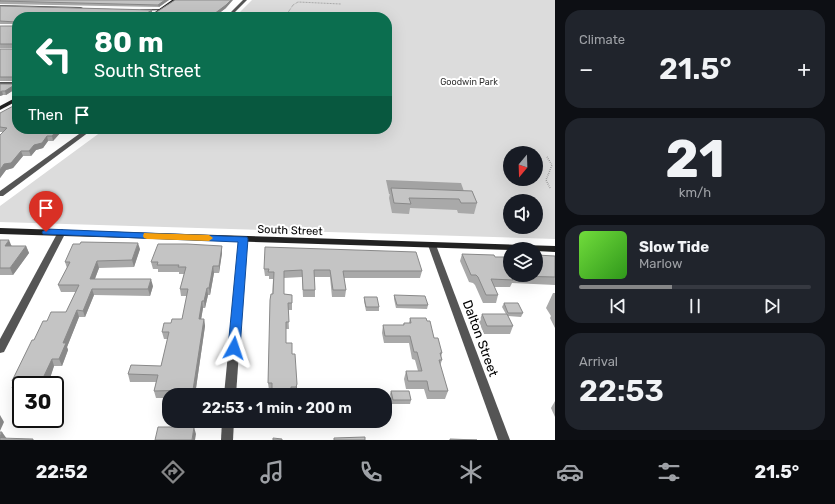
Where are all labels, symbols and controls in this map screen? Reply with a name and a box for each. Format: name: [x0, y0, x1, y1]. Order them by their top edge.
text: 80 m: [94, 26, 164, 59]
icon: left: [28, 28, 80, 80]
text: Climate: [579, 32, 625, 47]
text: 21.5°: [659, 51, 732, 87]
text: −: [579, 56, 593, 83]
text: +: [797, 56, 811, 83]
text: South Street: [94, 60, 201, 82]
park label: Goodwin Park: [440, 77, 498, 87]
icon: arrive: [71, 104, 93, 126]
text: Then: [28, 106, 63, 124]
text: 21: [665, 128, 725, 190]
north arrow: [503, 146, 543, 186]
map controls: [503, 146, 543, 282]
text: km/h: [679, 185, 711, 200]
pin: [29, 191, 63, 232]
button: sound: [503, 194, 543, 234]
icon: arrive: [35, 197, 57, 219]
street label: South Street: [257, 223, 324, 238]
text: Slow Tide: [639, 238, 709, 256]
button: layers: [503, 242, 543, 282]
text: Marlow: [639, 256, 682, 271]
icon: previous: [607, 295, 629, 317]
icon: pause: [684, 295, 706, 317]
icon: next: [761, 295, 783, 317]
street label: Dalton Street: [460, 298, 501, 379]
position arrow: [213, 327, 255, 369]
text: Arrival: [579, 354, 618, 369]
text: 22:53: [579, 373, 664, 409]
speed limit sign: 30: [12, 376, 64, 428]
text: 22:53 · 1 min · 200 m: [202, 399, 352, 417]
icon: directions: [159, 458, 187, 486]
icon: music: [258, 458, 286, 486]
icon: phone: [357, 458, 385, 486]
icon: climate: [457, 458, 485, 486]
icon: car: [556, 458, 584, 486]
icon: filters: [655, 458, 683, 486]
text: 22:52: [36, 461, 88, 483]
text: 21.5°: [754, 461, 799, 483]

